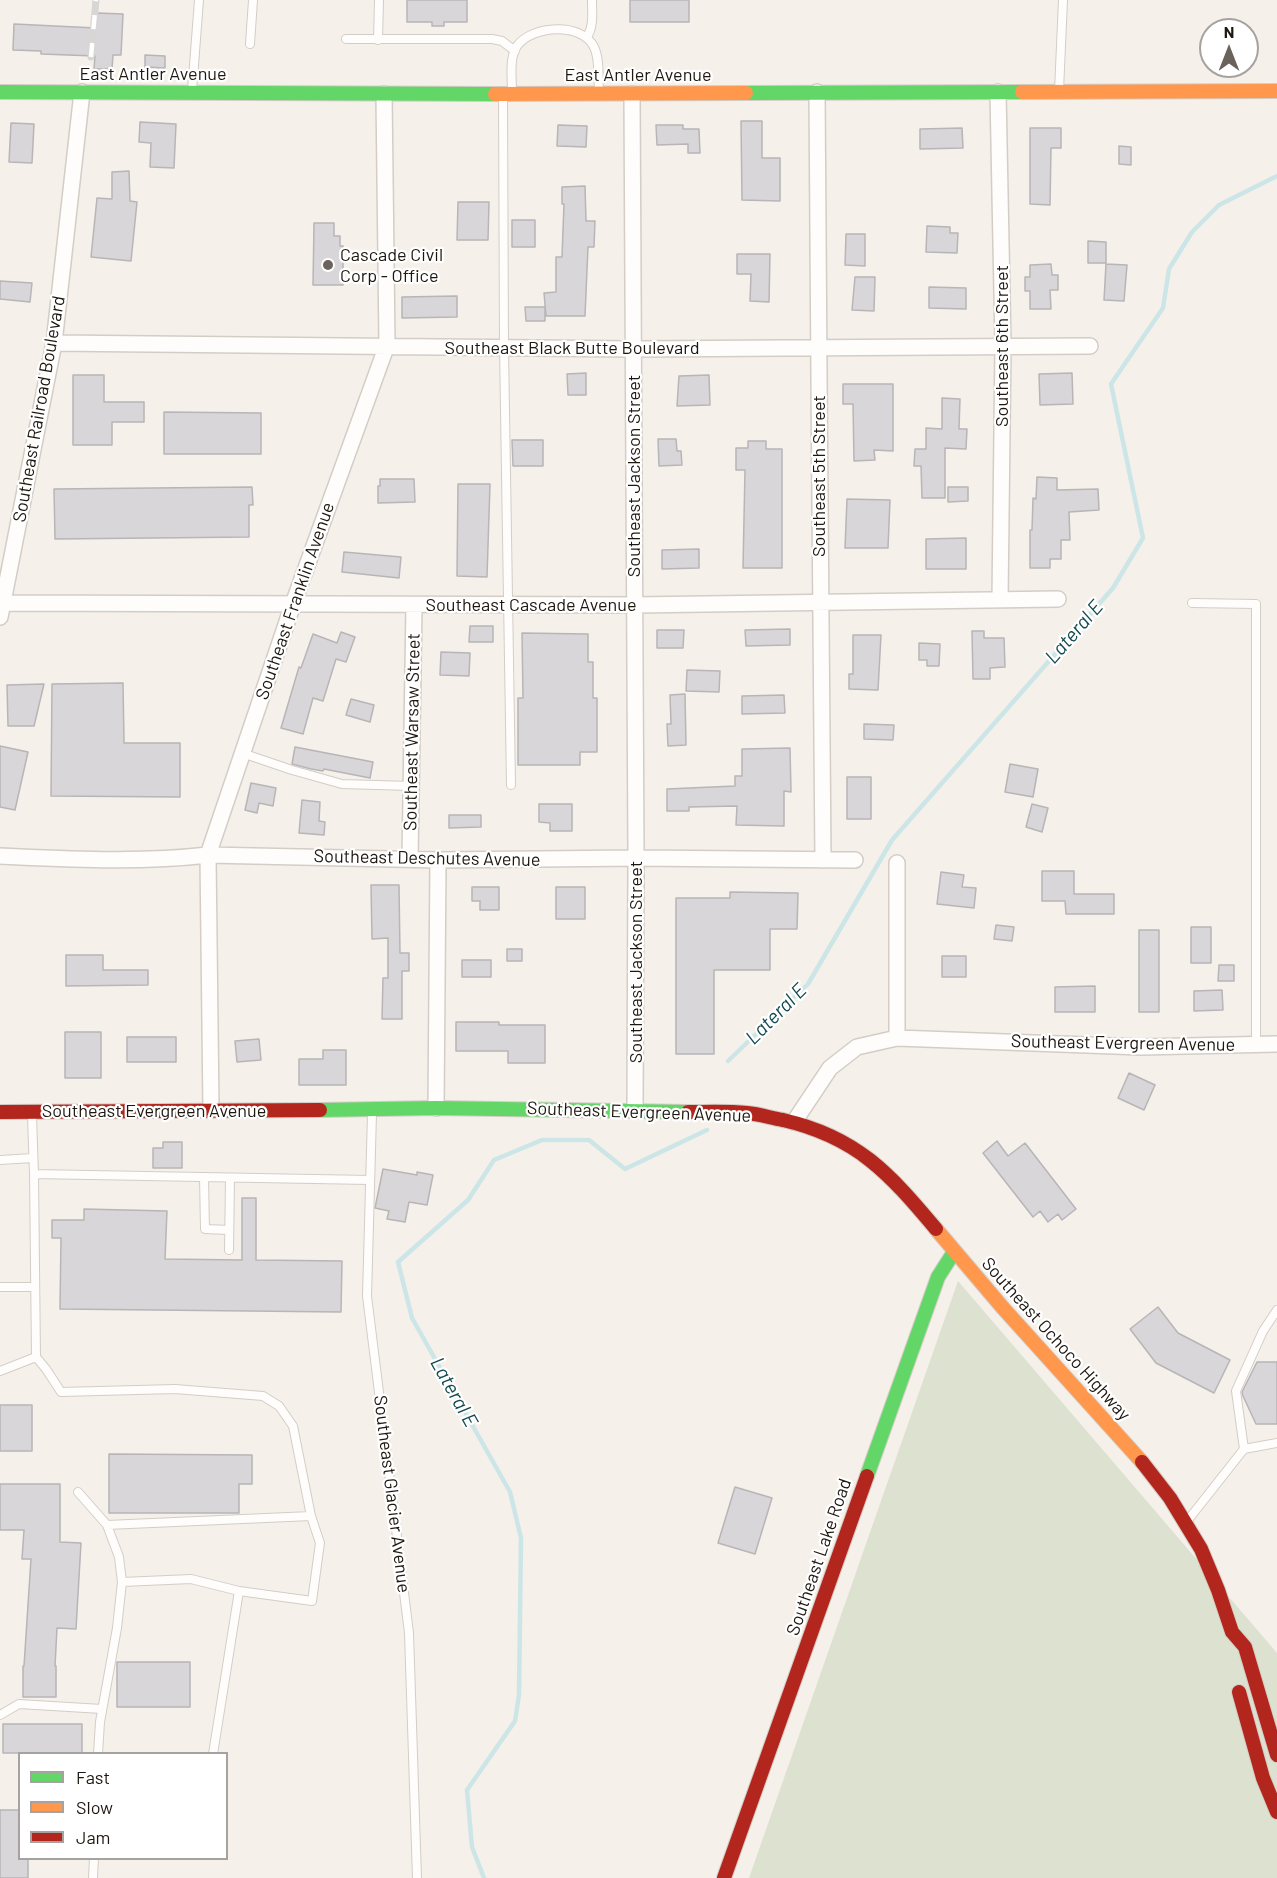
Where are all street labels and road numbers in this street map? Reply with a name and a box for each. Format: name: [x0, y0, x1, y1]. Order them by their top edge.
street label: East Antler Avenue: [79, 63, 227, 85]
street label: East Antler Avenue: [564, 64, 712, 86]
street label: Southeast 6th Street: [991, 265, 1013, 427]
street label: Southeast Railroad Boulevard: [8, 294, 70, 524]
street label: Southeast Black Butte Boulevard: [445, 337, 699, 359]
street label: Southeast Jackson Street: [623, 375, 645, 577]
street label: Southeast 5th Street: [808, 395, 830, 557]
street label: Southeast Franklin Avenue: [251, 500, 339, 702]
street label: Southeast Cascade Avenue: [425, 594, 637, 616]
street label: Southeast Warsaw Street: [399, 633, 425, 831]
street label: Southeast Deschutes Avenue: [313, 845, 541, 871]
street label: Southeast Jackson Street: [625, 861, 647, 1063]
street label: Southeast Evergreen Avenue: [1011, 1030, 1235, 1056]
street label: Southeast Evergreen Avenue: [526, 1097, 752, 1127]
street label: Southeast Evergreen Avenue: [42, 1100, 266, 1122]
street label: Southeast Ochoco Highway: [977, 1253, 1135, 1425]
street label: Southeast Glacier Avenue: [369, 1394, 415, 1594]
street label: Southeast Lake Road: [782, 1476, 856, 1638]

